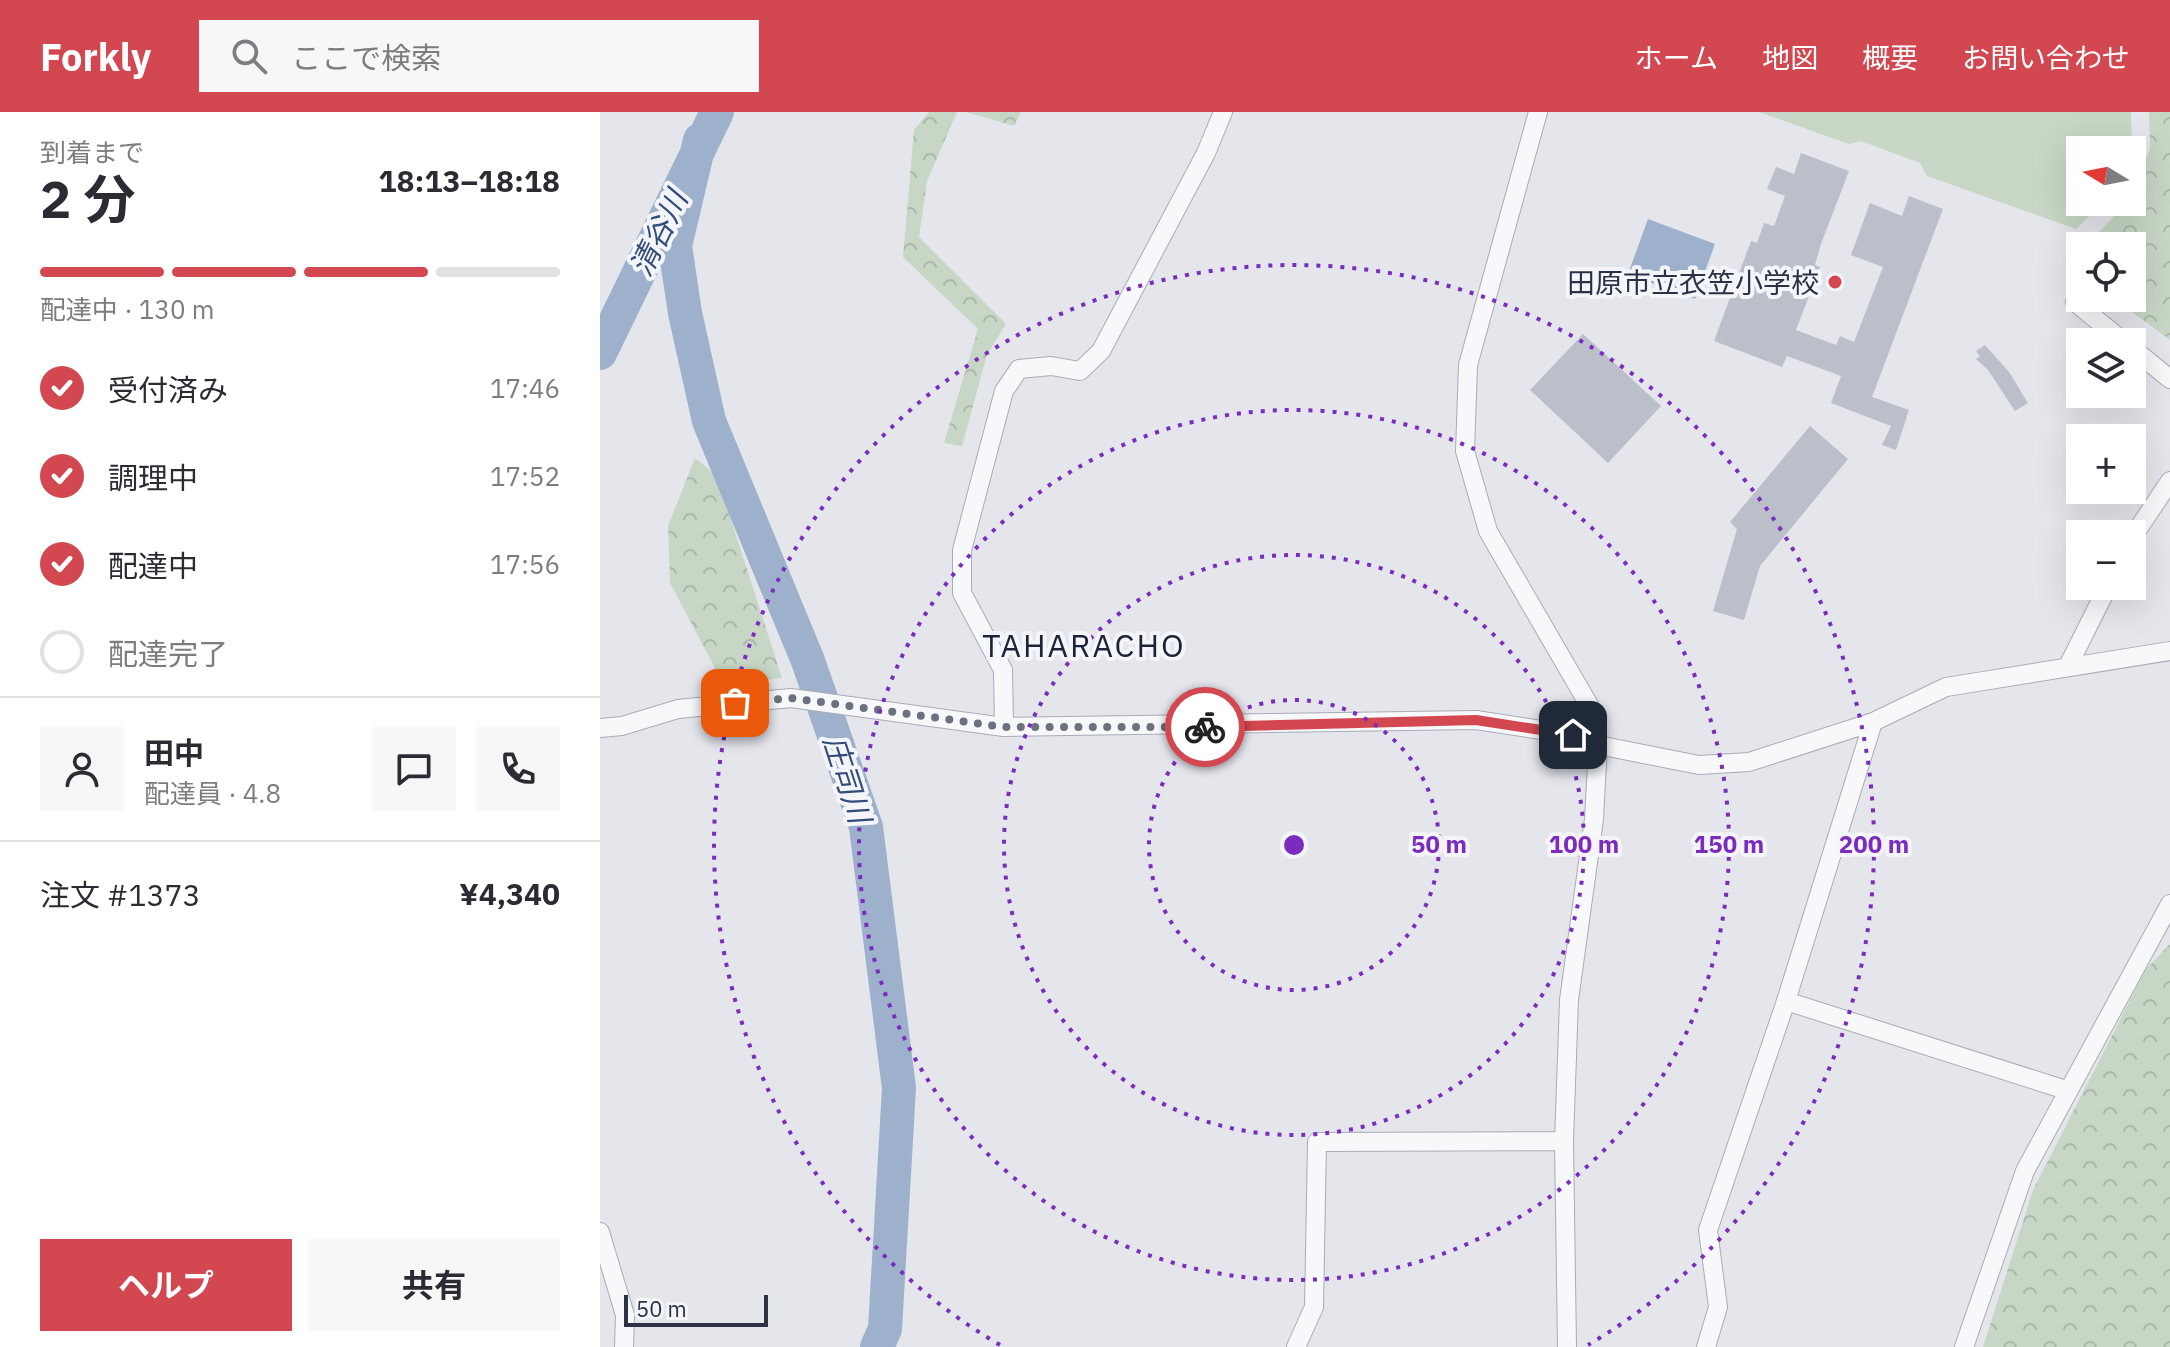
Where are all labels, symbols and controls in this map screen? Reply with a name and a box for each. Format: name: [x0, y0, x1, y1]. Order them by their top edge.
search box: [199, 20, 759, 92]
text: Forkly: [40, 32, 151, 81]
icon: search: [227, 34, 271, 78]
text: ここで検索: [291, 38, 441, 77]
text: ホーム: [1635, 39, 1718, 76]
text: 地図: [1762, 39, 1818, 76]
text: 概要: [1862, 39, 1918, 76]
text: お問い合わせ: [1962, 39, 2130, 76]
text: 到着まで: [40, 135, 144, 169]
north arrow: [2066, 136, 2146, 216]
map controls: [2066, 136, 2146, 600]
text: 18:13–18:18: [379, 161, 560, 200]
text: 2 分: [40, 165, 135, 232]
water label: 清谷川: [621, 181, 697, 282]
button: locate: [2066, 232, 2146, 312]
place label: 田原市立衣笠小学校: [1567, 264, 1819, 301]
marker: 田原市立衣笠小学校: [1826, 273, 1844, 291]
text: 配達中 · 130 m: [40, 292, 214, 326]
button: layers: [2066, 328, 2146, 408]
icon: check: [40, 366, 84, 410]
text: 受付済み: [108, 370, 228, 409]
text: 17:46: [490, 371, 560, 405]
button: +: [2066, 424, 2146, 504]
icon: check: [40, 454, 84, 498]
text: 調理中: [108, 458, 198, 497]
text: 17:52: [490, 459, 560, 493]
button: −: [2066, 520, 2146, 600]
icon: check: [40, 542, 84, 586]
text: 配達中: [108, 546, 198, 585]
text: 17:56: [490, 547, 560, 581]
district label: TAHARACHO: [982, 624, 1186, 666]
text: 配達完了: [108, 634, 228, 673]
pin: [701, 669, 769, 737]
icon: bag: [713, 681, 757, 725]
courier: [1165, 687, 1245, 767]
pin: [1539, 701, 1607, 769]
icon: bike: [1183, 705, 1227, 749]
icon: home: [1551, 713, 1595, 757]
button: person: [40, 727, 124, 811]
button: chat: [372, 727, 456, 811]
button: phone: [476, 727, 560, 811]
water label: 庄司川: [816, 730, 881, 831]
text: 田中: [144, 733, 204, 772]
text: 配達員 · 4.8: [144, 776, 281, 810]
text: 50 m: [1411, 828, 1467, 860]
text: 100 m: [1549, 828, 1619, 860]
text: 150 m: [1694, 828, 1764, 860]
text: 200 m: [1839, 828, 1909, 860]
centre of rings: [1280, 831, 1308, 859]
text: ¥4,340: [459, 874, 560, 913]
text: 注文 #1373: [40, 875, 200, 914]
button: ヘルプ: [40, 1239, 292, 1331]
button: 共有: [308, 1239, 560, 1331]
scale bar: [624, 1291, 768, 1327]
text: 50 m: [636, 1294, 687, 1323]

